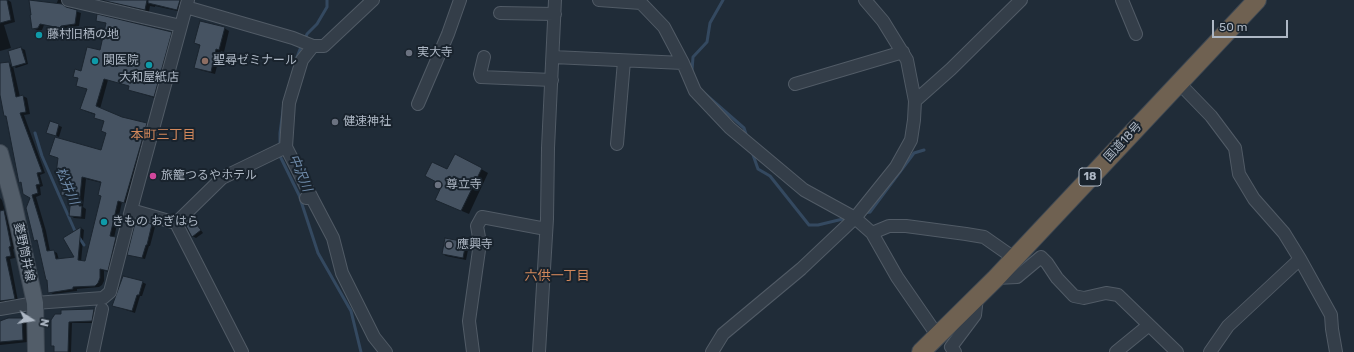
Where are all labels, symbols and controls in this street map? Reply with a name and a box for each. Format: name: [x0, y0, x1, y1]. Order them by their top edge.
scale bar: [1214, 12, 1290, 38]
text: 50 m: [1219, 20, 1247, 34]
place label: 藤村旧栖の地: [47, 28, 119, 42]
marker: 藤村旧栖の地: [34, 30, 44, 40]
place label: 実大寺: [417, 46, 453, 60]
marker: 実大寺: [404, 48, 414, 58]
place label: 関医院: [103, 54, 139, 68]
place label: 聖尋ゼミナール: [213, 54, 297, 68]
marker: 関医院: [90, 56, 100, 66]
marker: 聖尋ゼミナール: [200, 56, 210, 66]
marker: 大和屋紙店: [144, 60, 154, 70]
place label: 大和屋紙店: [119, 71, 179, 85]
place label: 健速神社: [343, 115, 391, 129]
marker: 健速神社: [330, 117, 340, 127]
street label: 国道18号: [1101, 119, 1145, 165]
district label: 本町三丁目: [131, 127, 195, 143]
water label: 中沢川: [285, 152, 315, 194]
water label: 松井川: [52, 165, 82, 207]
road number: 18: [1079, 168, 1101, 186]
place label: 旅籠つるやホテル: [161, 169, 257, 183]
marker: 旅籠つるやホテル: [148, 171, 158, 181]
place label: 尊立寺: [446, 178, 482, 192]
marker: 尊立寺: [433, 180, 443, 190]
place label: きもの おぎはら: [112, 215, 199, 229]
marker: きもの おぎはら: [99, 217, 109, 227]
street label: 菱野筒井線: [11, 221, 37, 283]
place label: 應興寺: [457, 238, 493, 252]
marker: 應興寺: [444, 240, 454, 250]
district label: 六供一丁目: [525, 268, 589, 284]
north arrow: [12, 300, 52, 340]
text: N: [37, 317, 51, 328]

